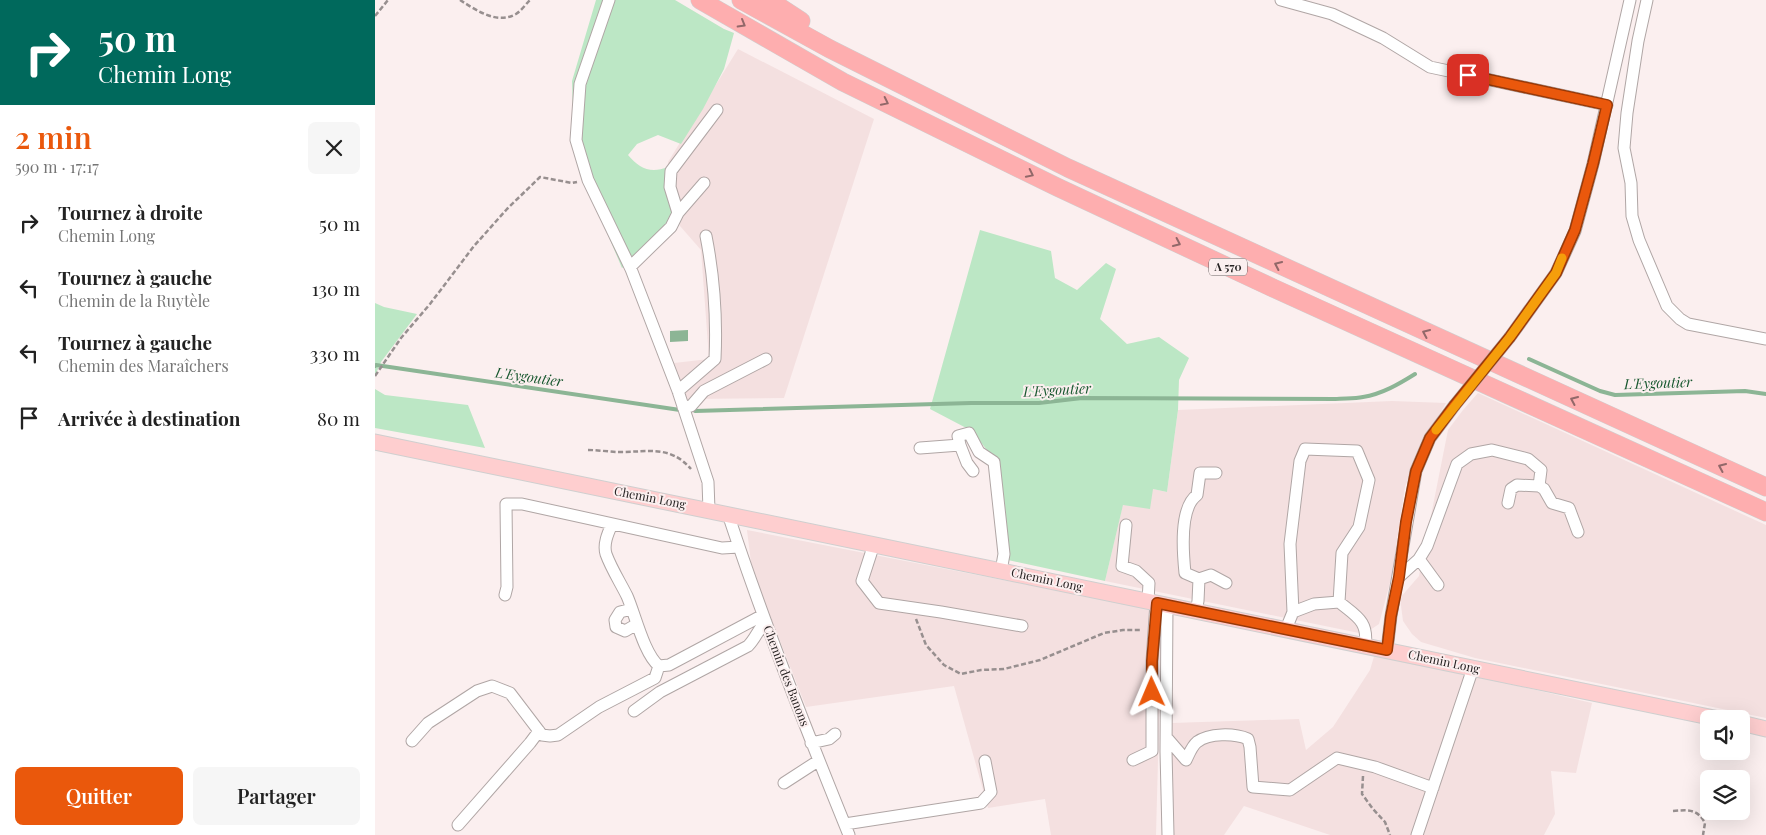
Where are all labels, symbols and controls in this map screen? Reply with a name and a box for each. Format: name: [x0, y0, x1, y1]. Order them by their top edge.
text: 50 m: [98, 14, 176, 61]
one-way arrow: [737, 18, 746, 28]
icon: right: [15, 20, 80, 85]
pin: [1447, 54, 1489, 96]
text: Chemin Long: [98, 59, 231, 89]
icon: arrive: [1454, 61, 1482, 89]
one-way arrow: [879, 96, 888, 106]
text: 2 min: [15, 117, 92, 157]
button: close: [308, 122, 360, 174]
text: 590 m · 17:17: [15, 156, 99, 177]
one-way arrow: [1025, 168, 1034, 178]
text: Tournez à droite: [58, 199, 203, 225]
icon: right: [15, 209, 43, 237]
text: 50 m: [319, 210, 360, 236]
text: Chemin Long: [58, 225, 155, 246]
one-way arrow: [1172, 237, 1181, 248]
road number: A 570: [1209, 258, 1247, 276]
one-way arrow: [1274, 261, 1283, 272]
text: Tournez à gauche: [58, 264, 212, 290]
icon: left: [15, 274, 43, 302]
text: 130 m: [312, 275, 360, 301]
text: Chemin de la Ruytèle: [58, 290, 210, 311]
one-way arrow: [1422, 328, 1431, 339]
text: Tournez à gauche: [58, 329, 212, 355]
icon: left: [15, 339, 43, 367]
text: 330 m: [310, 340, 360, 366]
text: Chemin des Maraîchers: [58, 355, 229, 376]
water label: L'Eygoutier: [493, 362, 565, 391]
water label: L'Eygoutier: [1623, 372, 1693, 393]
water label: L'Eygoutier: [1022, 378, 1092, 401]
one-way arrow: [1570, 395, 1579, 406]
icon: arrive: [15, 404, 43, 432]
text: Arrivée à destination: [58, 405, 240, 431]
text: 80 m: [317, 405, 360, 431]
one-way arrow: [1718, 463, 1727, 473]
street label: Chemin Long: [613, 482, 688, 512]
street label: Chemin Long: [1010, 564, 1085, 595]
street label: Chemin des Banons: [760, 623, 814, 728]
street label: Chemin Long: [1407, 646, 1482, 677]
position arrow: [1125, 665, 1177, 717]
map controls: [1700, 710, 1750, 820]
button: sound: [1700, 710, 1750, 760]
button: Quitter: [15, 767, 183, 825]
button: Partager: [193, 767, 360, 825]
button: layers: [1700, 770, 1750, 820]

